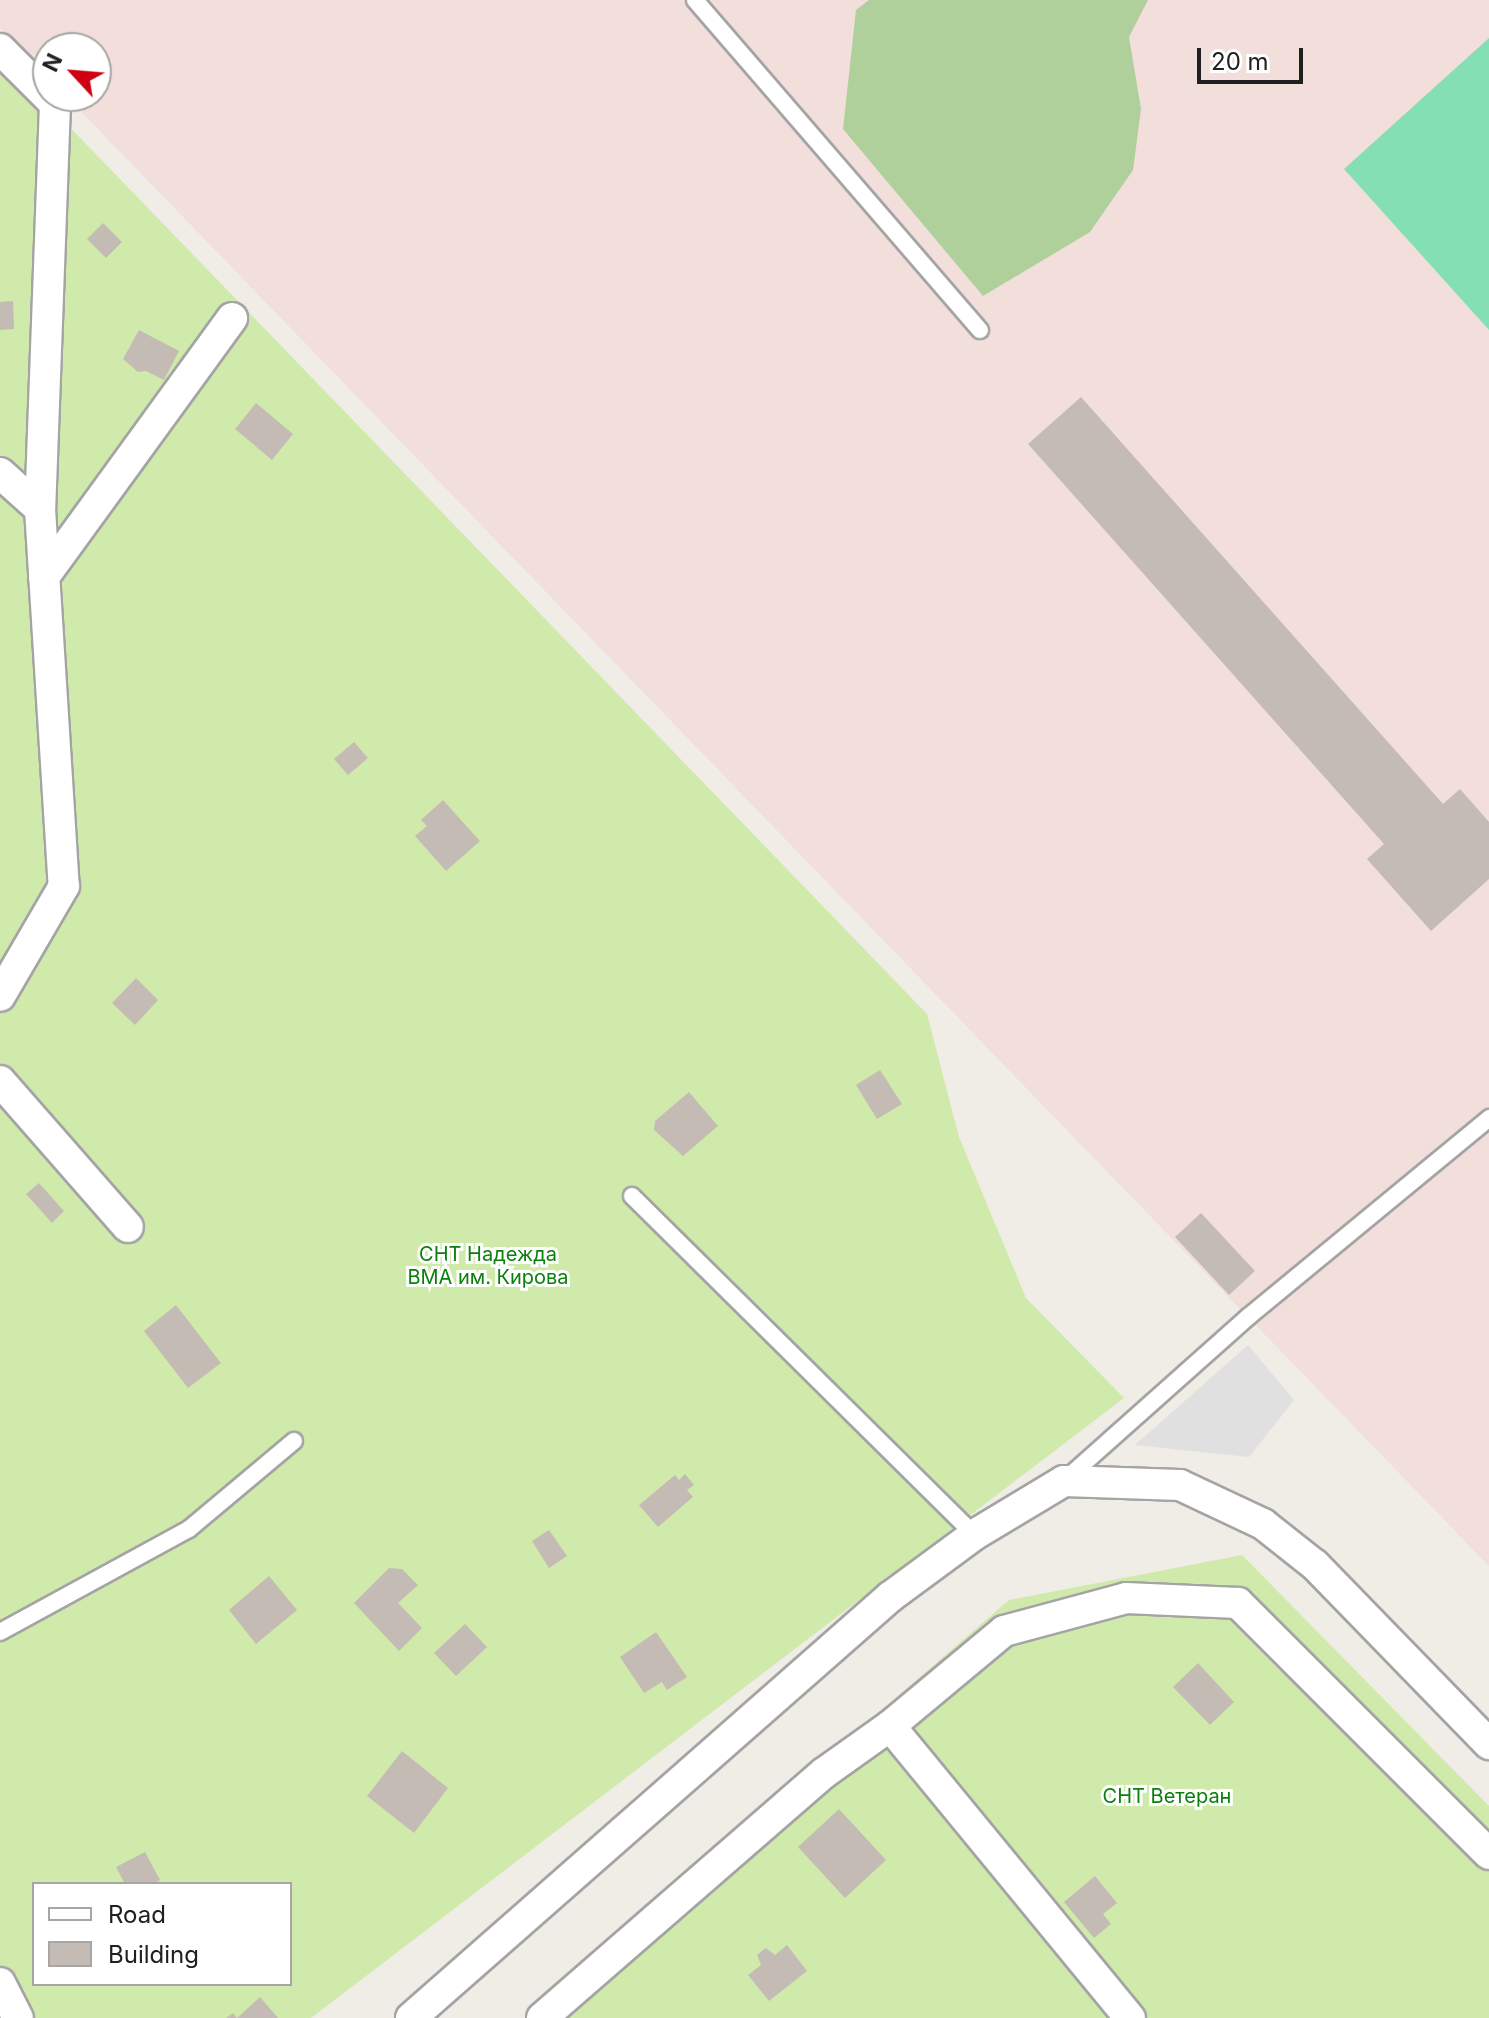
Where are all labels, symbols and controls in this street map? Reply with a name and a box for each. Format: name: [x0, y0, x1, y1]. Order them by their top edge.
north arrow: [32, 32, 112, 112]
scale bar: [1201, 32, 1307, 82]
text: 20 m: [1211, 47, 1269, 76]
text: N: [37, 49, 68, 76]
park label: СНТ Надежда ВМА им. Кирова: [407, 1242, 569, 1289]
park label: СНТ Ветеран: [1103, 1784, 1231, 1808]
legend: [32, 1882, 292, 1986]
text: Road: [108, 1900, 166, 1929]
text: Building: [108, 1940, 199, 1969]

